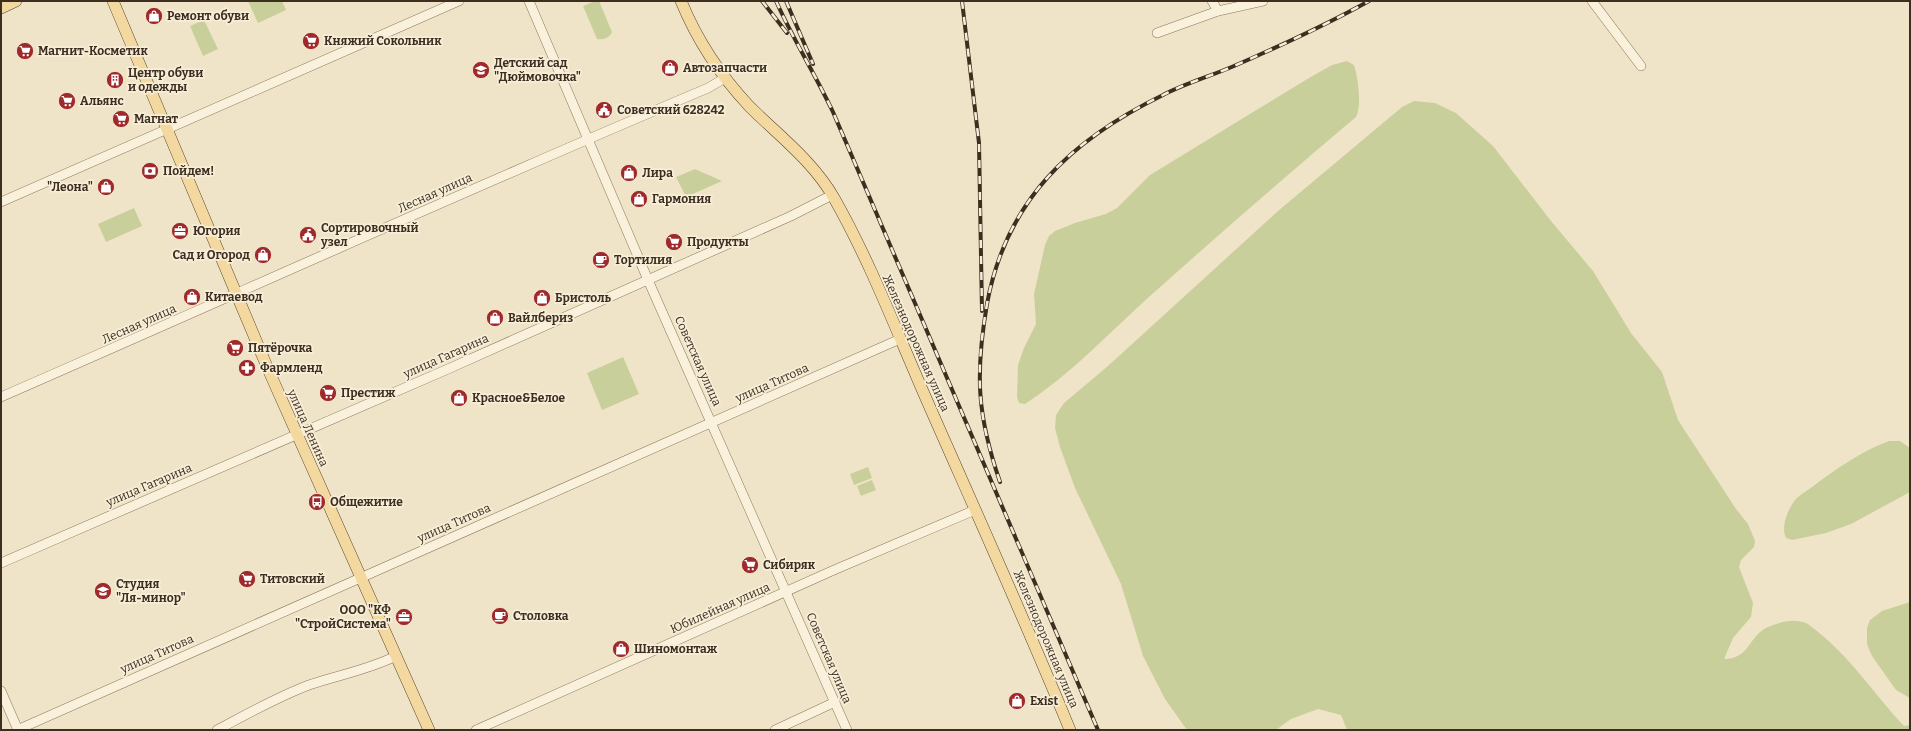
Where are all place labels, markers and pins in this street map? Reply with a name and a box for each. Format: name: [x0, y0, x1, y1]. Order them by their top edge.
shop icon: Ремонт обуви: [144, 6, 164, 26]
place label: Ремонт обуви: [167, 9, 249, 23]
supermarket icon: Княжий Сокольник: [301, 31, 321, 51]
place label: Княжий Сокольник: [324, 34, 442, 48]
supermarket icon: Магнит-Косметик: [15, 41, 35, 61]
place label: Магнит-Косметик: [38, 44, 148, 58]
place label: Детский сад "Дюймовочка": [494, 56, 581, 84]
shop icon: Автозапчасти: [660, 58, 680, 78]
school or university icon: Детский сад "Дюймовочка": [471, 60, 491, 80]
place label: Автозапчасти: [683, 61, 767, 75]
place label: Центр обуви и одежды: [128, 66, 203, 94]
building icon: Центр обуви и одежды: [105, 70, 125, 90]
supermarket icon: Альянс: [57, 91, 77, 111]
place label: Альянс: [80, 94, 124, 108]
public building icon: Советский 628242: [594, 100, 614, 120]
place label: Советский 628242: [617, 103, 725, 117]
supermarket icon: Магнат: [111, 109, 131, 129]
place label: Магнат: [134, 112, 178, 126]
bank icon: Пойдем!: [140, 161, 160, 181]
shop icon: Лира: [619, 163, 639, 183]
place label: Пойдем!: [163, 164, 214, 178]
place label: Лира: [642, 166, 673, 180]
shop icon: "Леона": [96, 177, 116, 197]
place label: "Леона": [47, 180, 93, 194]
shop icon: Гармония: [629, 189, 649, 209]
place label: Гармония: [652, 192, 711, 206]
office icon: Югория: [170, 221, 190, 241]
place label: Сортировочный узел: [320, 221, 419, 249]
place label: Югория: [193, 224, 241, 238]
public building icon: Сортировочный узел: [298, 225, 318, 245]
supermarket icon: Продукты: [664, 232, 684, 252]
place label: Продукты: [687, 235, 749, 249]
shop icon: Сад и Огород: [253, 245, 273, 265]
place label: Сад и Огород: [172, 248, 250, 262]
cafe icon: Тортилия: [591, 250, 611, 270]
place label: Тортилия: [614, 253, 672, 267]
shop icon: Китаевод: [182, 287, 202, 307]
shop icon: Бристоль: [532, 288, 552, 308]
place label: Китаевод: [205, 290, 263, 304]
place label: Бристоль: [555, 291, 612, 305]
shop icon: Вайлбериз: [485, 308, 505, 328]
place label: Вайлбериз: [508, 311, 573, 325]
supermarket icon: Пятёрочка: [225, 338, 245, 358]
place label: Пятёрочка: [248, 341, 313, 355]
pharmacy icon: Фармленд: [237, 358, 257, 378]
place label: Фармленд: [260, 361, 323, 375]
supermarket icon: Престиж: [318, 383, 338, 403]
place label: Престиж: [341, 386, 396, 400]
shop icon: Красное&Белое: [449, 388, 469, 408]
place label: Красное&Белое: [472, 391, 566, 405]
bus stop icon: Общежитие: [307, 492, 327, 512]
place label: Общежитие: [330, 495, 403, 509]
supermarket icon: Сибиряк: [740, 555, 760, 575]
place label: Сибиряк: [763, 558, 816, 572]
supermarket icon: Титовский: [237, 569, 257, 589]
place label: Титовский: [260, 572, 325, 586]
place label: Студия "Ля-минор": [116, 577, 186, 605]
school or university icon: Студия "Ля-минор": [93, 581, 113, 601]
place label: ООО "КФ "СтройСистема": [295, 603, 391, 631]
cafe icon: Столовка: [490, 606, 510, 626]
office icon: ООО "КФ "СтройСистема": [394, 607, 414, 627]
place label: Столовка: [513, 609, 569, 623]
shop icon: Шиномонтаж: [611, 639, 631, 659]
place label: Шиномонтаж: [634, 642, 718, 656]
shop icon: Exist: [1007, 691, 1027, 711]
place label: Exist: [1030, 694, 1058, 708]

